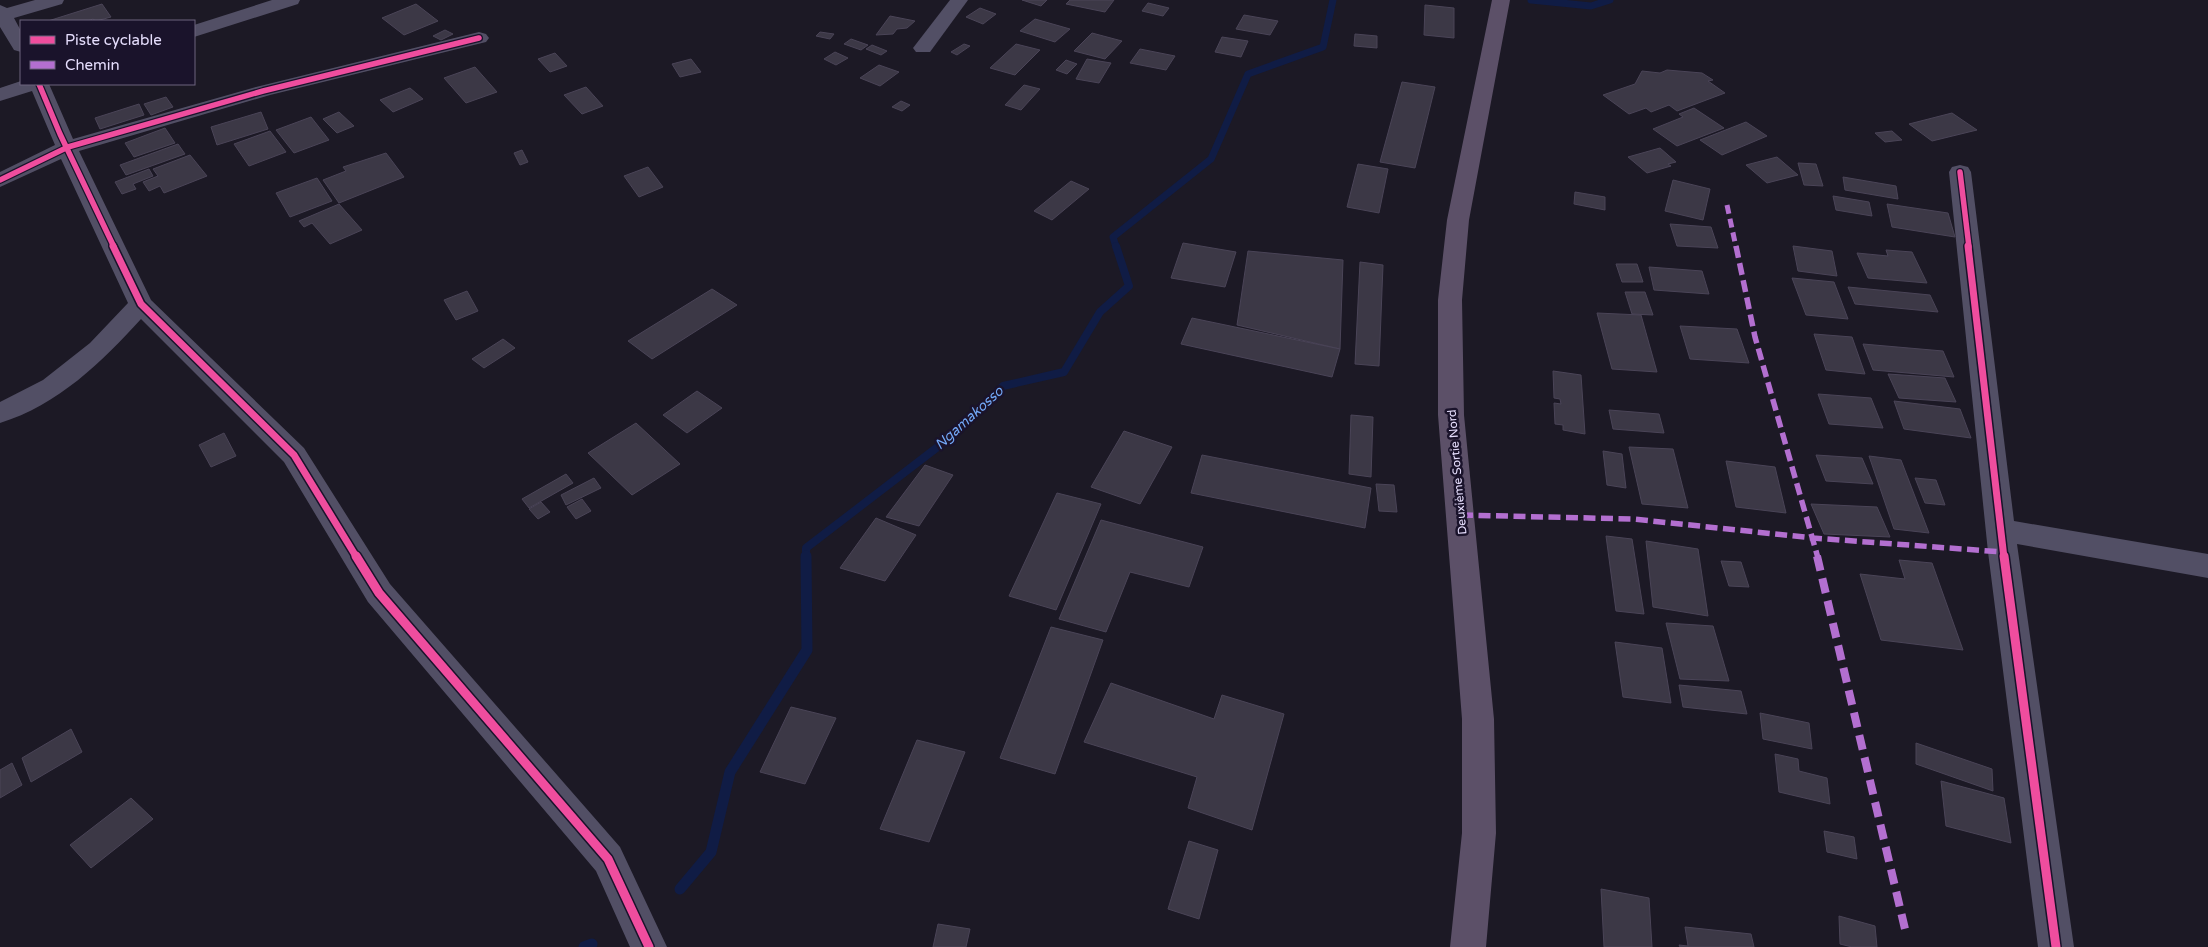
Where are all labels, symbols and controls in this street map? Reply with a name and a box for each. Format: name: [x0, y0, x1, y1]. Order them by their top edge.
legend: [20, 20, 195, 85]
text: Piste cyclable: [65, 31, 162, 49]
text: Chemin: [65, 56, 120, 74]
water label: Ngamakosso: [931, 382, 1008, 453]
street label: Deuxième Sortie Nord: [1445, 409, 1469, 535]

